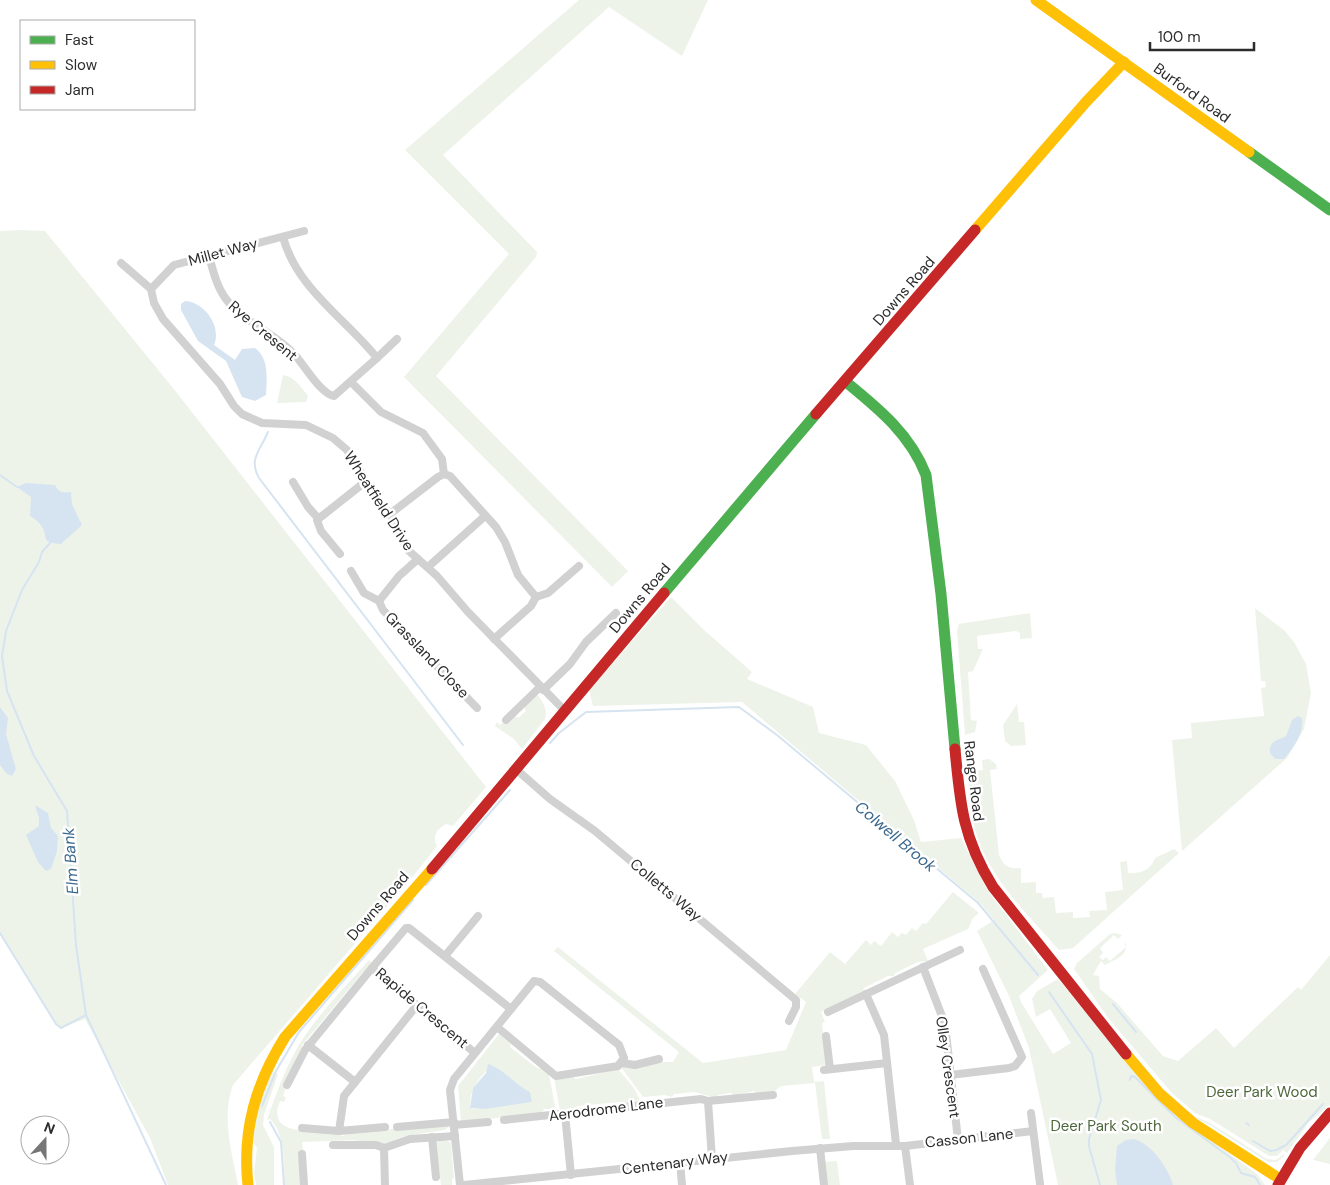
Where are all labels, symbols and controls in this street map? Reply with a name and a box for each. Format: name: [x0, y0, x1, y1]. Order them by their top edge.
legend: [20, 20, 195, 110]
scale bar: [1150, 20, 1254, 52]
text: 100 m: [1158, 27, 1201, 47]
text: Fast: [65, 30, 94, 50]
text: Slow: [65, 55, 98, 75]
street label: Burford Road: [1150, 58, 1234, 128]
text: Jam: [65, 80, 94, 100]
street label: Millet Way: [186, 233, 261, 271]
street label: Downs Road: [868, 252, 940, 330]
street label: Rye Cresent: [224, 296, 302, 366]
street label: Wheatfield Drive: [339, 447, 419, 555]
street label: Downs Road: [605, 559, 675, 637]
street label: Grassland Close: [381, 608, 473, 702]
street label: Range Road: [959, 740, 989, 822]
water label: Colwell Brook: [851, 796, 941, 877]
water label: Elm Bank: [58, 826, 83, 895]
street label: Colletts Way: [626, 854, 707, 926]
street label: Downs Road: [342, 867, 414, 945]
street label: Rapide Crescent: [371, 963, 473, 1053]
street label: Olley Crescent: [931, 1015, 965, 1119]
park label: Deer Park Wood: [1206, 1082, 1318, 1102]
street label: Aerodrome Lane: [548, 1092, 664, 1126]
north arrow: [20, 1115, 70, 1165]
park label: Deer Park South: [1050, 1116, 1162, 1136]
text: N: [42, 1118, 58, 1138]
street label: Casson Lane: [924, 1123, 1014, 1153]
street label: Centenary Way: [621, 1146, 730, 1179]

